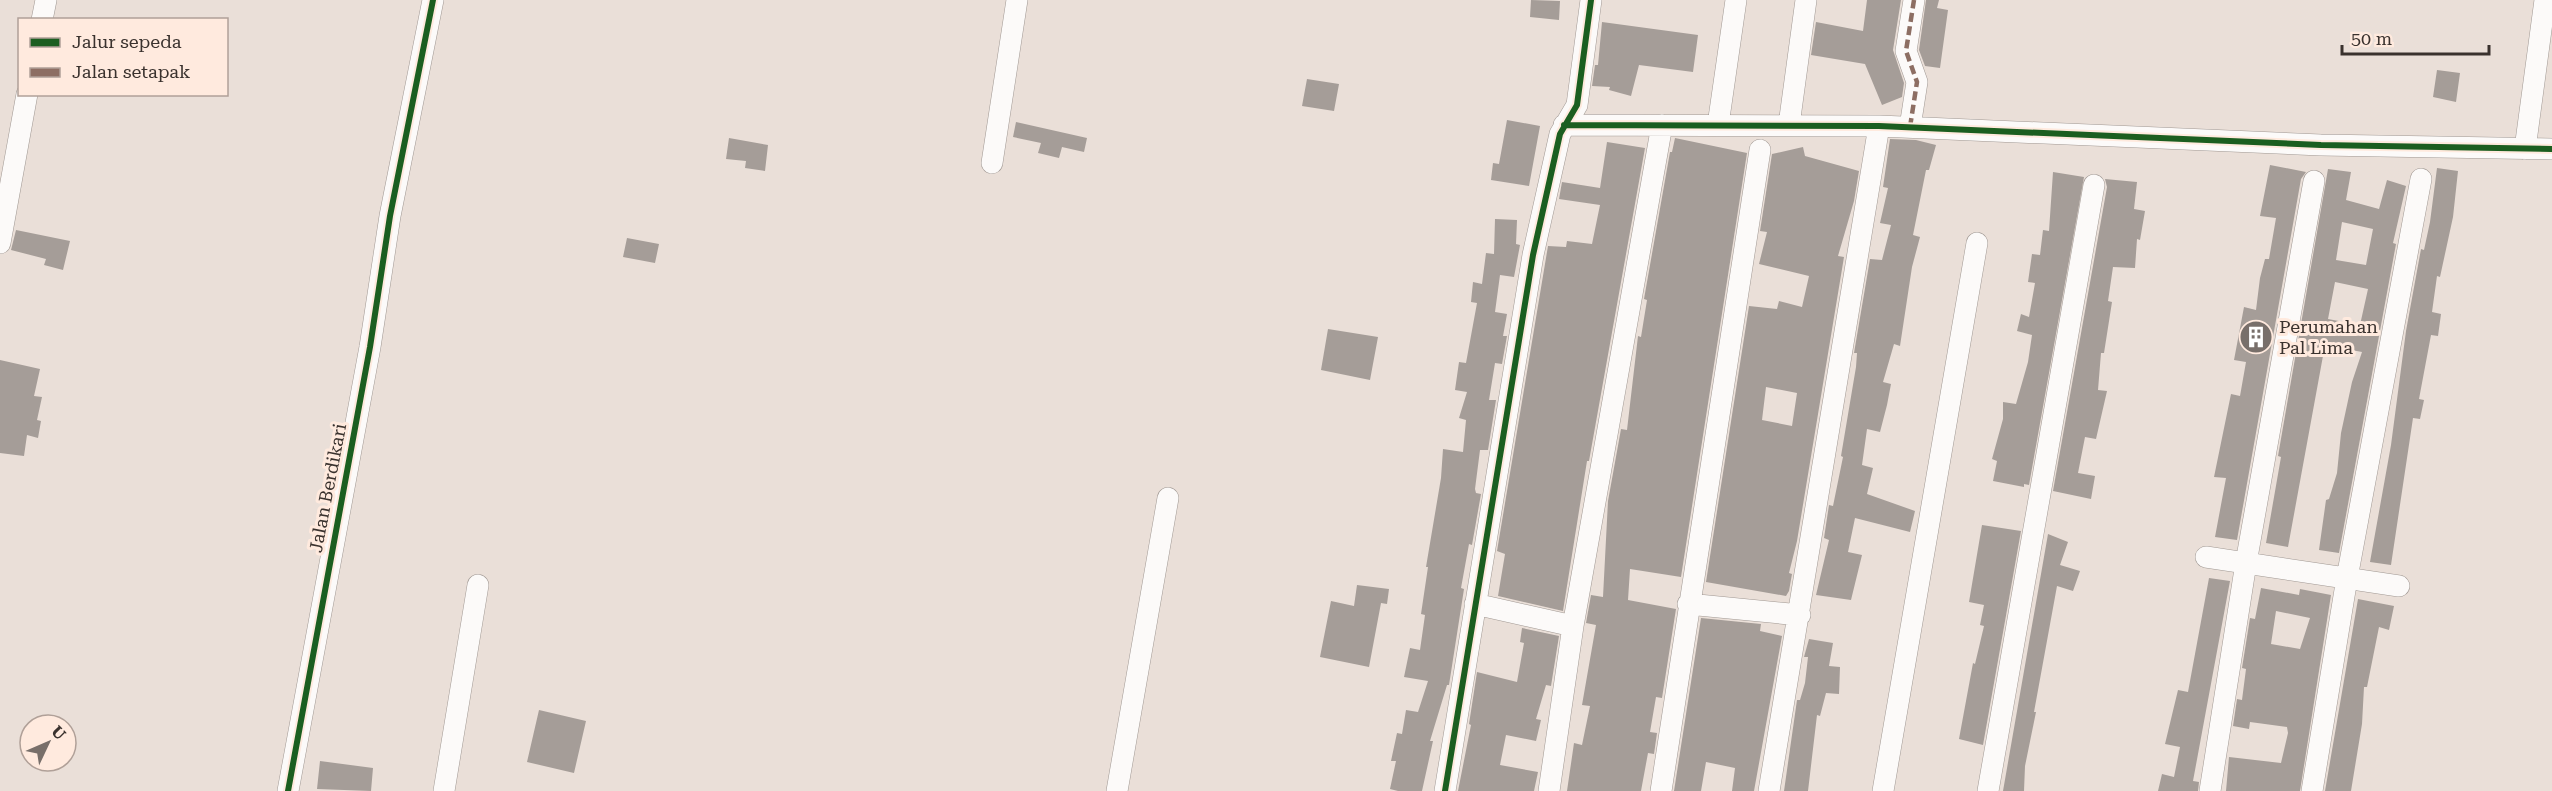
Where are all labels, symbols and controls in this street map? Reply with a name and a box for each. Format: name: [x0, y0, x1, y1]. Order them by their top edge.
legend: [18, 18, 228, 96]
scale bar: [2342, 18, 2489, 56]
text: 50 m: [2351, 28, 2392, 49]
text: Jalur sepeda: [72, 31, 182, 52]
text: Jalan setapak: [72, 61, 190, 82]
place label: Perumahan Pal Lima: [2279, 316, 2378, 358]
building icon: Perumahan Pal Lima: [2238, 319, 2274, 355]
street label: Jalan Berdikari: [305, 421, 350, 554]
north arrow: [18, 713, 78, 773]
text: U: [47, 722, 70, 744]

